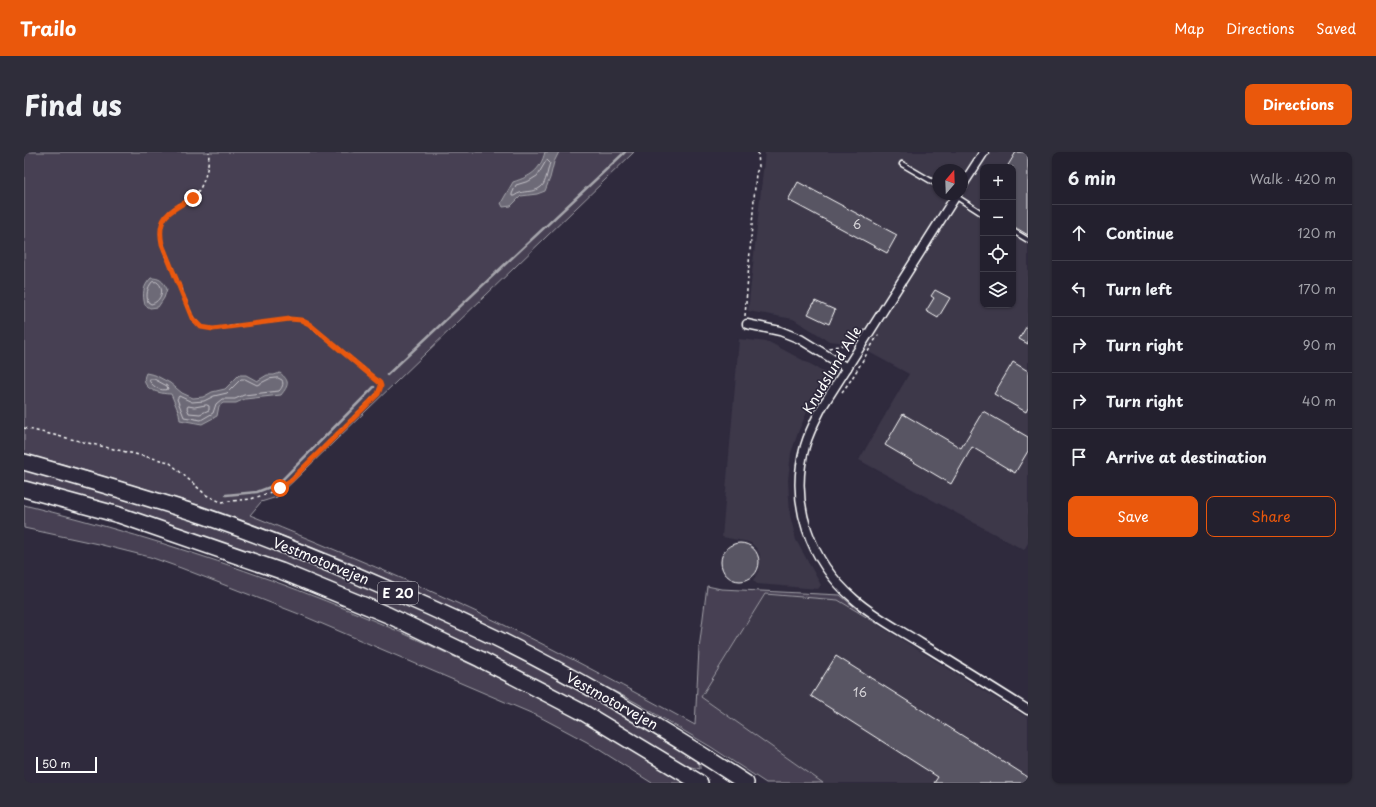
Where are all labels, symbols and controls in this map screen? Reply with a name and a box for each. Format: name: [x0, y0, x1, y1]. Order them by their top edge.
text: Trailo: [20, 14, 76, 42]
text: Map: [1174, 18, 1204, 39]
text: Directions: [1226, 18, 1294, 39]
text: Saved: [1316, 18, 1356, 39]
text: Find us: [24, 83, 122, 126]
button: Directions: [1245, 84, 1352, 125]
north arrow: [932, 164, 968, 200]
map controls: [980, 164, 1016, 308]
button: +: [980, 164, 1016, 200]
text: 6 min: [1068, 165, 1116, 191]
text: Walk · 420 m: [1250, 169, 1336, 188]
route end: [184, 189, 202, 207]
button: −: [980, 200, 1016, 236]
house number: 6: [853, 215, 861, 233]
text: Continue: [1106, 221, 1174, 244]
icon: ahead: [1068, 222, 1090, 244]
text: 120 m: [1297, 223, 1336, 242]
button: locate: [980, 236, 1016, 272]
button: layers: [980, 272, 1016, 308]
text: Turn left: [1106, 277, 1172, 300]
icon: left: [1068, 278, 1090, 300]
text: 170 m: [1298, 279, 1336, 298]
street label: Knudslund Alle: [797, 322, 866, 417]
text: Turn right: [1106, 333, 1183, 356]
icon: right: [1068, 334, 1090, 356]
text: 90 m: [1303, 335, 1336, 354]
text: Turn right: [1106, 389, 1183, 412]
icon: right: [1068, 390, 1090, 412]
text: 40 m: [1302, 391, 1336, 410]
text: Arrive at destination: [1106, 445, 1267, 468]
icon: arrive: [1068, 446, 1090, 468]
route start: [271, 479, 289, 497]
button: Save: [1068, 496, 1198, 537]
button: Share: [1206, 496, 1336, 537]
street label: Vestmotorvejen: [270, 532, 373, 589]
road number: E 20: [378, 582, 418, 604]
street label: Vestmotorvejen: [562, 667, 662, 735]
house number: 16: [853, 683, 867, 701]
scale bar: [36, 755, 97, 774]
text: 50 m: [42, 755, 71, 772]

